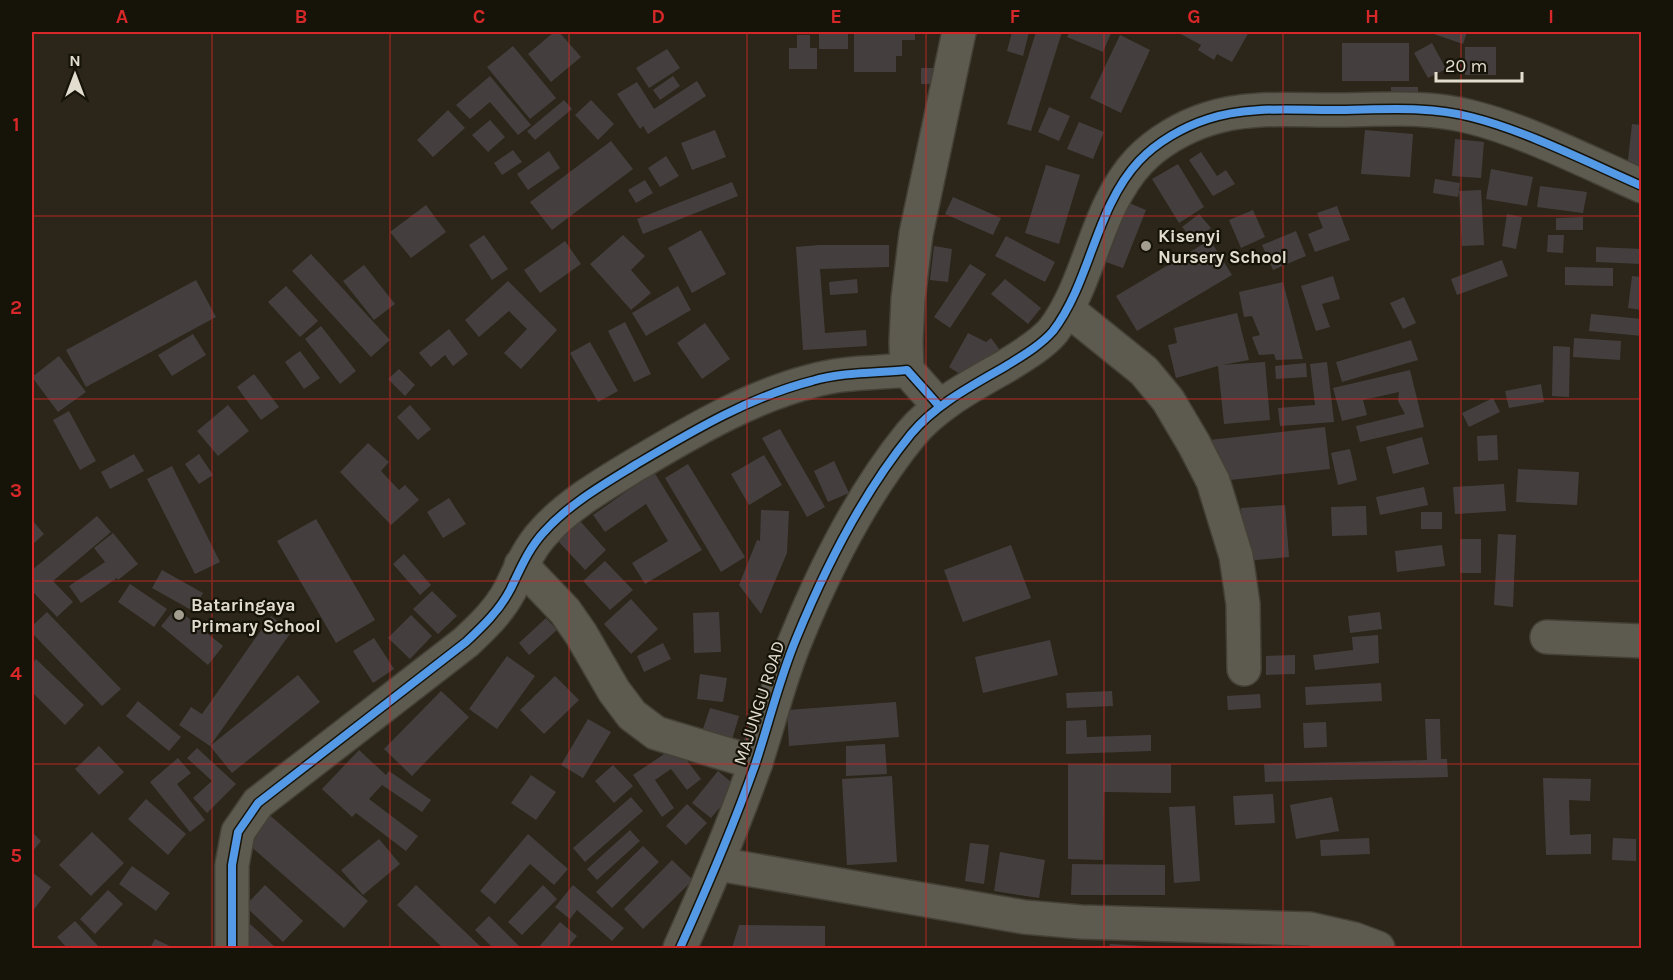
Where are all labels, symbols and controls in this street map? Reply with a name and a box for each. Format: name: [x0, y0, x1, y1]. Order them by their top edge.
text: A: [116, 5, 129, 28]
text: B: [295, 5, 307, 28]
text: C: [473, 5, 485, 28]
text: D: [651, 5, 665, 28]
text: E: [830, 5, 842, 28]
text: F: [1010, 5, 1021, 28]
text: G: [1187, 5, 1201, 28]
text: H: [1365, 5, 1379, 28]
text: I: [1548, 5, 1554, 28]
north arrow: [45, 45, 105, 105]
scale bar: [1436, 45, 1522, 83]
text: N: [69, 51, 81, 70]
text: 20 m: [1445, 55, 1487, 77]
text: 1: [12, 113, 20, 136]
place label: Kisenyi Nursery School: [1158, 225, 1287, 268]
marker: Kisenyi Nursery School: [1139, 239, 1153, 253]
text: 2: [10, 296, 22, 319]
text: 3: [10, 479, 22, 502]
place label: Bataringaya Primary School: [191, 594, 321, 637]
marker: Bataringaya Primary School: [172, 608, 186, 622]
street label: MAJUNGU ROAD: [729, 638, 789, 768]
text: 4: [10, 662, 22, 685]
text: 5: [10, 844, 22, 867]

